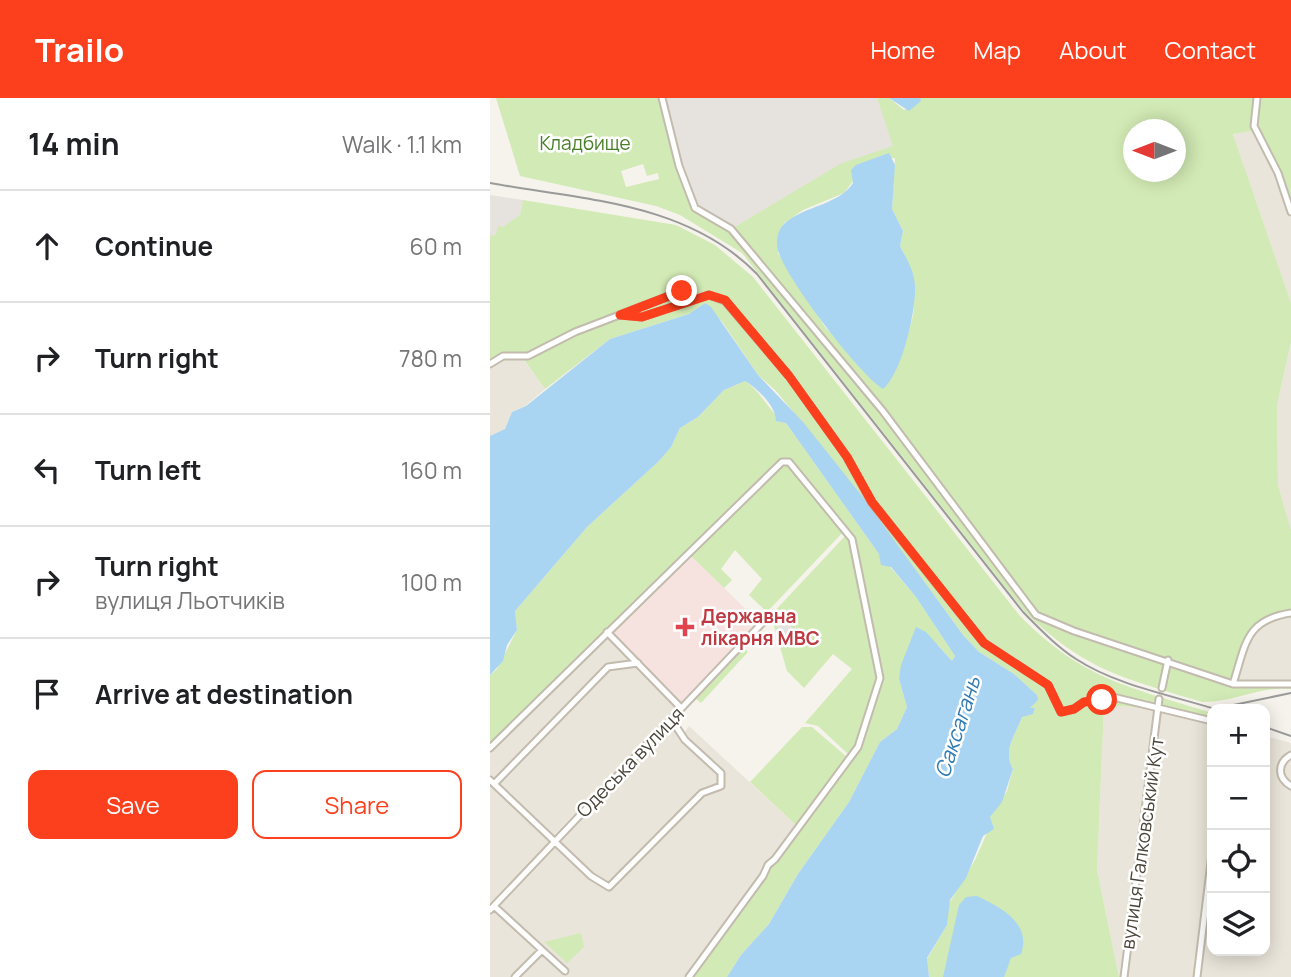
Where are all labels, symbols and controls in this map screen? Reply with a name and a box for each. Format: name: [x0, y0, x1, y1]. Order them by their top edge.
text: Trailo: [35, 27, 124, 72]
text: Home: [870, 33, 935, 66]
text: Map: [973, 33, 1021, 66]
text: About: [1059, 33, 1127, 66]
text: Contact: [1165, 33, 1256, 66]
north arrow: [1123, 119, 1186, 182]
text: 14 min: [28, 123, 120, 164]
text: Walk · 1.1 km: [342, 128, 462, 160]
park label: Кладбище: [540, 130, 630, 156]
icon: ahead: [28, 227, 66, 265]
text: Continue: [95, 228, 213, 264]
text: 60 m: [410, 230, 462, 262]
route end: [666, 275, 697, 306]
icon: right: [28, 339, 66, 377]
text: Turn right: [95, 340, 219, 376]
text: 780 m: [399, 342, 462, 374]
icon: left: [28, 451, 66, 489]
text: Turn left: [95, 452, 202, 488]
text: 160 m: [401, 454, 462, 486]
text: Turn right: [95, 548, 219, 584]
icon: right: [28, 563, 66, 601]
text: 100 m: [401, 566, 462, 598]
text: вулиця Льотчиків: [95, 584, 285, 616]
place label: Державна лікарня МВС: [701, 603, 820, 651]
marker: Державна лікарня МВС: [675, 617, 695, 637]
water label: Саксагань: [927, 672, 987, 781]
icon: arrive: [28, 675, 66, 713]
text: Arrive at destination: [95, 676, 353, 712]
route start: [1086, 684, 1117, 715]
street label: Одеська вулиця: [570, 701, 690, 823]
map controls: [1207, 704, 1270, 956]
button: +: [1207, 704, 1270, 767]
street label: вулиця Галковський Кут: [1114, 735, 1170, 951]
button: −: [1207, 767, 1270, 830]
button: Save: [28, 770, 238, 839]
button: Share: [252, 770, 462, 839]
button: locate: [1207, 830, 1270, 893]
button: layers: [1207, 893, 1270, 956]

